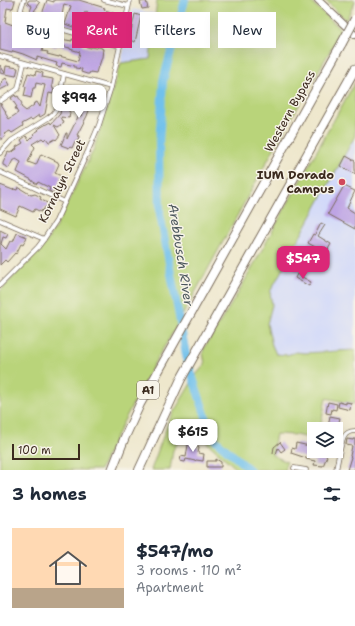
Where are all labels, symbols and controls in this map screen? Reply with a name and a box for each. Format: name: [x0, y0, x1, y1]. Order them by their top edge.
chip: Buy: [12, 12, 64, 48]
chip: Rent: [72, 12, 132, 48]
chip: Filters: [140, 12, 210, 48]
chip: New: [218, 12, 276, 48]
street label: Western Bypass: [261, 67, 319, 155]
pin: $994: [55, 85, 103, 119]
text: $994: [61, 89, 97, 106]
street label: Kornalyn Street: [35, 137, 89, 225]
place label: IUM Dorado Campus: [257, 167, 334, 197]
marker: IUM Dorado Campus: [337, 177, 347, 187]
water label: Arebbusch River: [165, 203, 198, 308]
pin: $547: [279, 246, 327, 280]
text: $547: [286, 250, 320, 267]
road number: A1: [137, 381, 159, 399]
pin: $615: [169, 419, 217, 453]
map controls: [307, 422, 343, 458]
button: layers: [307, 422, 343, 458]
text: $615: [178, 423, 208, 440]
scale bar: [12, 442, 80, 461]
text: 100 m: [18, 443, 51, 458]
text: 3 homes: [12, 483, 87, 505]
icon: filters: [321, 483, 343, 505]
text: $547/mo: [136, 540, 214, 562]
icon: home: [44, 544, 92, 592]
text: 3 rooms · 110 m²: [136, 562, 242, 579]
text: Apartment: [136, 579, 204, 596]

